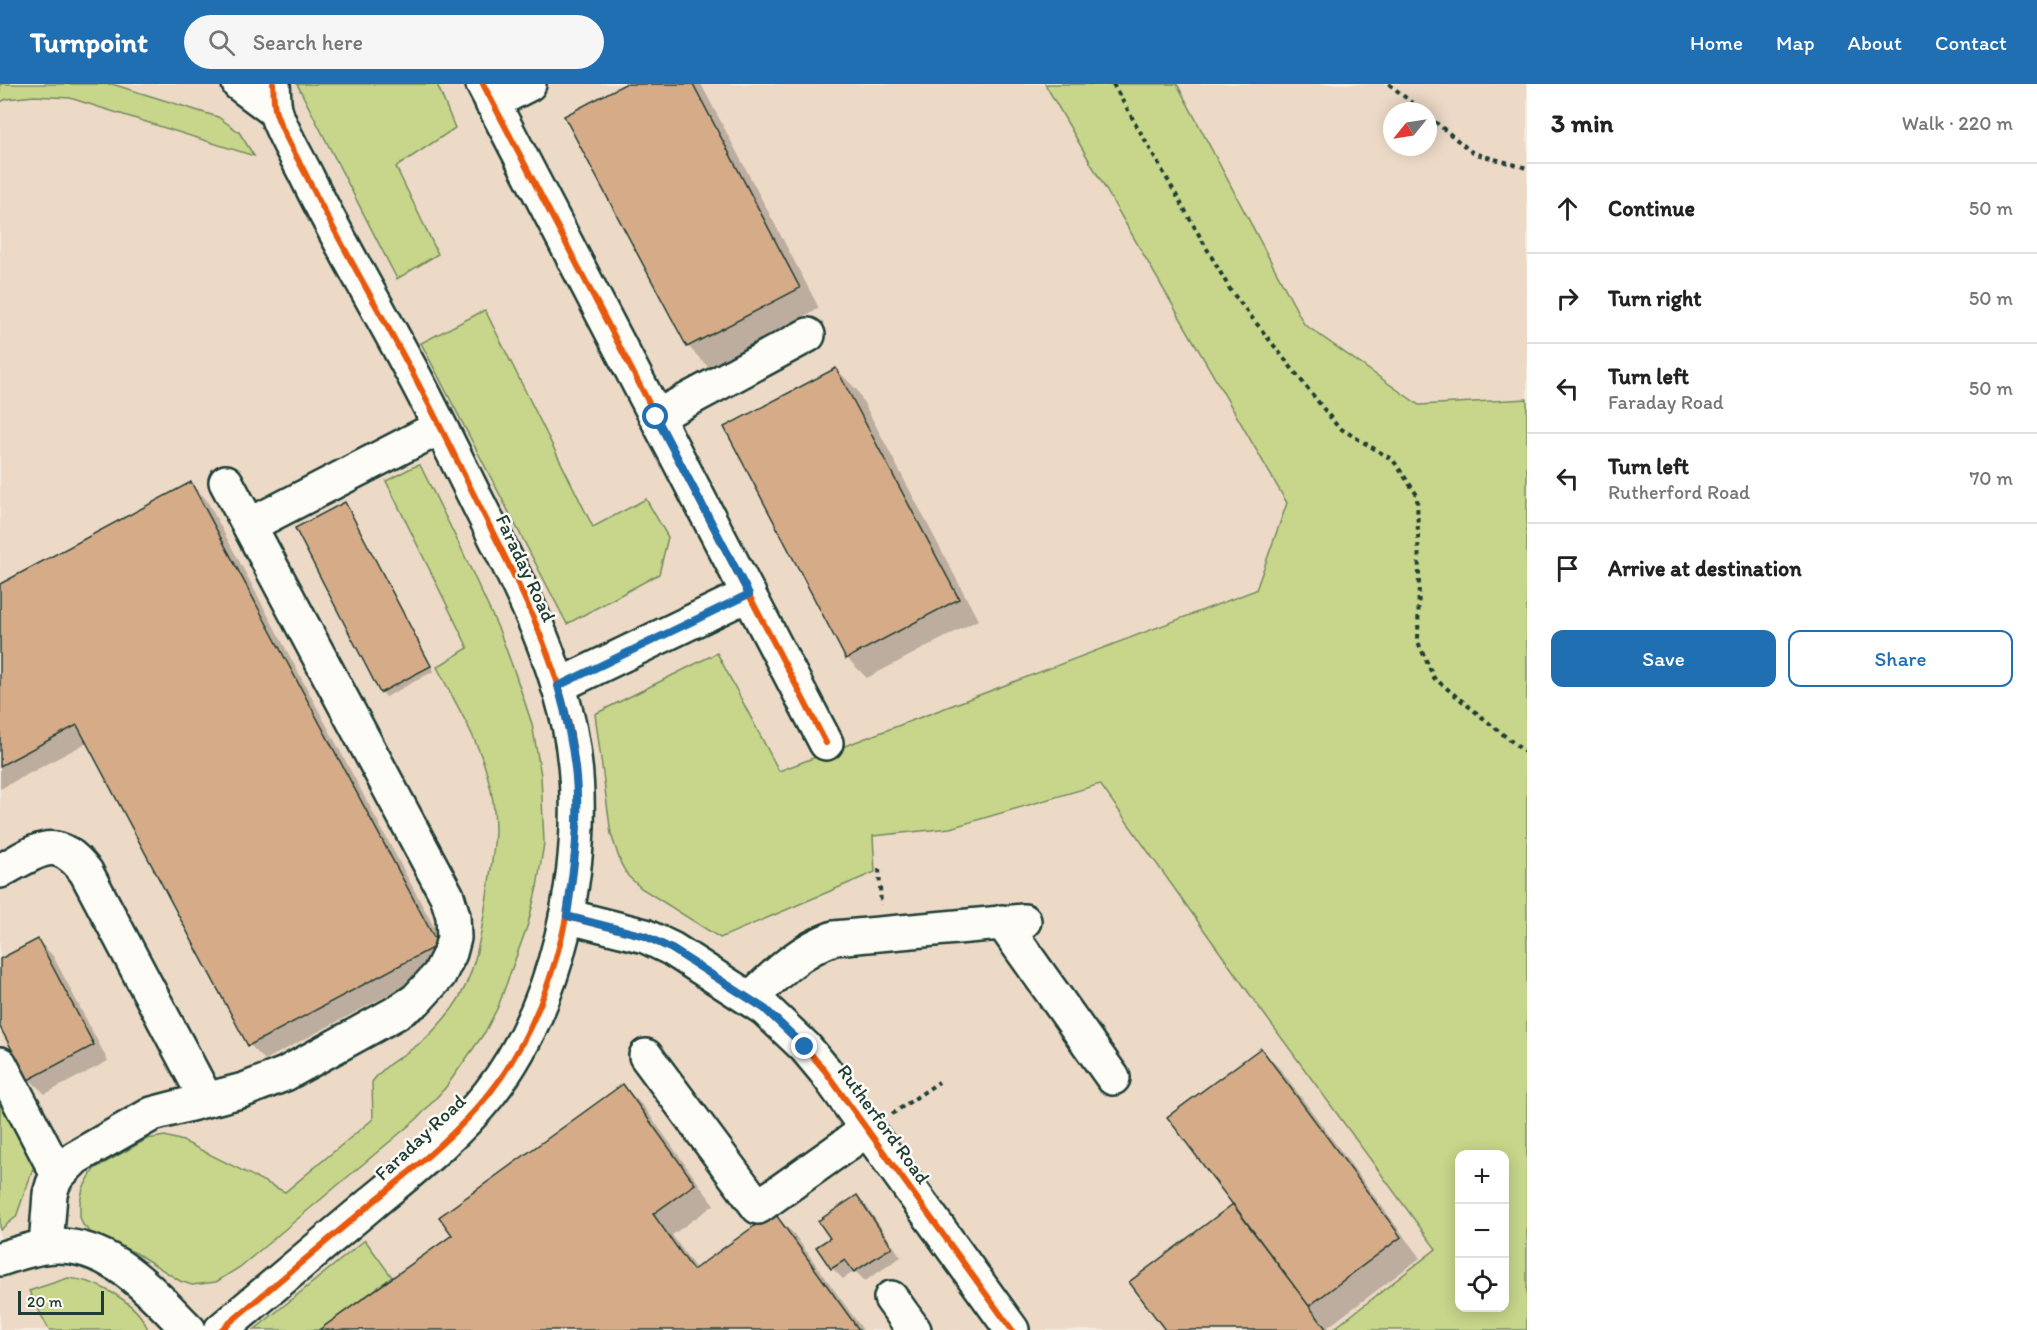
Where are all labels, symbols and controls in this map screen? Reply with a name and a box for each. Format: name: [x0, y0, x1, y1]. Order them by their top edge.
search box: [184, 15, 604, 69]
text: Turnpoint: [30, 25, 148, 59]
icon: search: [205, 26, 238, 59]
text: Search here: [253, 29, 363, 56]
text: Home: [1690, 30, 1743, 55]
text: Map: [1776, 30, 1815, 55]
text: About: [1848, 30, 1902, 55]
text: Contact: [1935, 30, 2007, 55]
north arrow: [1383, 102, 1437, 156]
text: 3 min: [1551, 107, 1613, 139]
text: Walk · 220 m: [1902, 111, 2013, 135]
icon: ahead: [1551, 192, 1584, 225]
text: Continue: [1608, 195, 1695, 222]
text: 50 m: [1969, 196, 2013, 220]
icon: right: [1551, 282, 1584, 315]
text: Turn right: [1608, 285, 1702, 312]
text: 50 m: [1969, 286, 2013, 310]
text: Turn left: [1608, 363, 1689, 390]
icon: left: [1551, 372, 1584, 405]
text: 50 m: [1969, 376, 2013, 400]
text: Faraday Road: [1608, 390, 1724, 414]
route start: [642, 403, 668, 429]
text: Turn left: [1608, 453, 1689, 480]
icon: left: [1551, 462, 1584, 495]
text: 70 m: [1969, 466, 2013, 490]
text: Rutherford Road: [1608, 480, 1750, 504]
street label: Faraday Road: [491, 510, 561, 626]
icon: arrive: [1551, 552, 1584, 585]
text: Arrive at destination: [1608, 555, 1802, 582]
button: Save: [1551, 630, 1776, 687]
button: Share: [1788, 630, 2013, 687]
route end: [791, 1033, 817, 1059]
street label: Rutherford Road: [833, 1059, 935, 1189]
street label: Faraday Road: [369, 1089, 471, 1185]
map controls: [1455, 1150, 1509, 1312]
button: +: [1455, 1150, 1509, 1204]
button: −: [1455, 1204, 1509, 1258]
button: locate: [1455, 1258, 1509, 1312]
scale bar: [18, 1288, 104, 1316]
text: 20 m: [27, 1292, 62, 1311]

